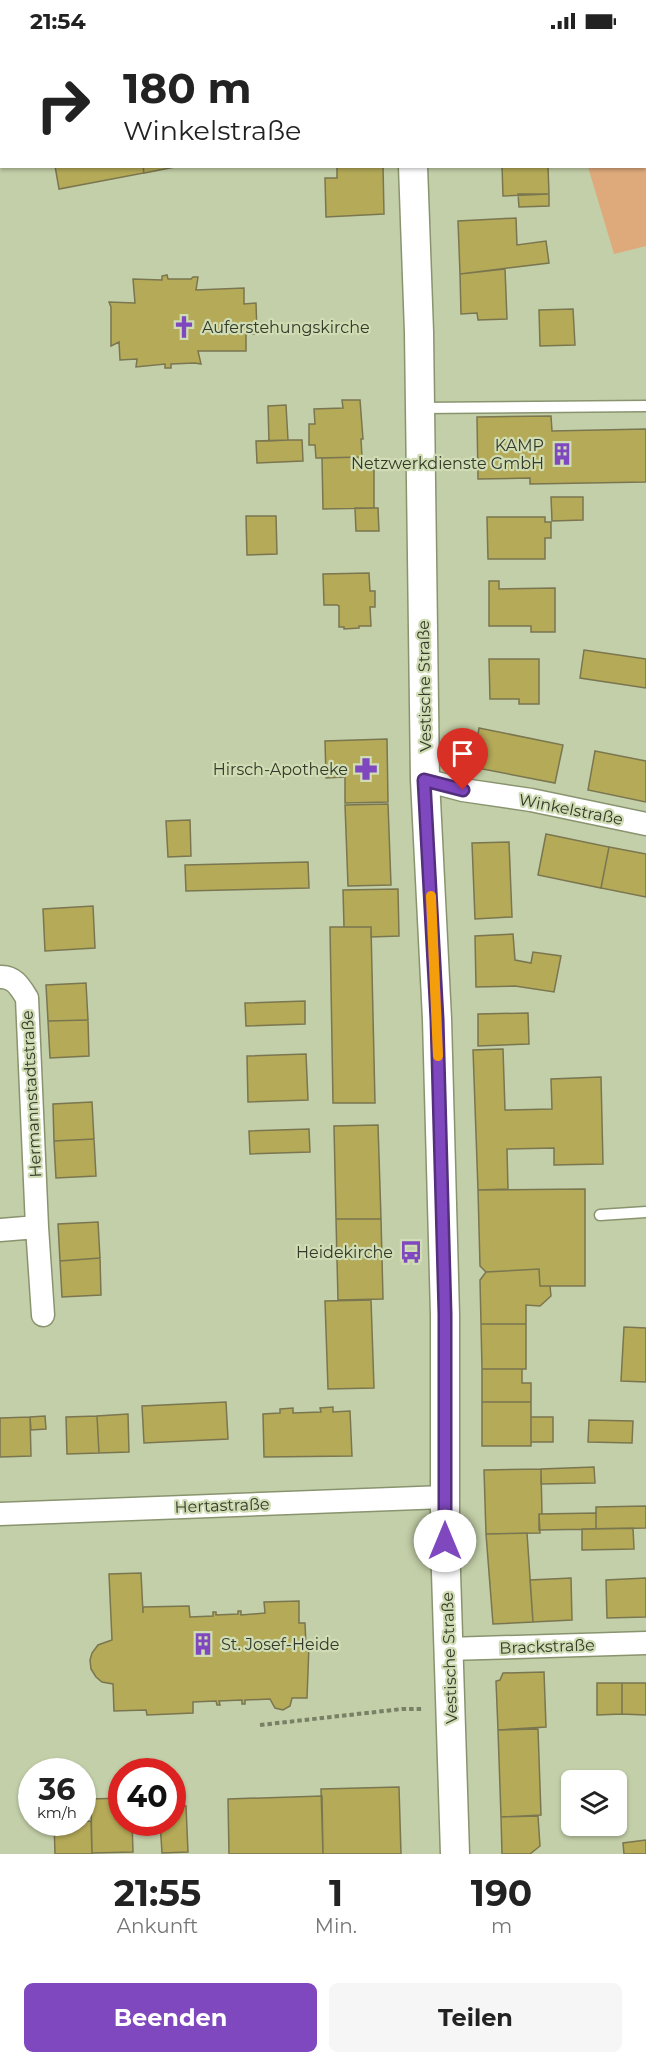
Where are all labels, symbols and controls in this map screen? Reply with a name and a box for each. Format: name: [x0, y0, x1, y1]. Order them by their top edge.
text: 21:54: [30, 8, 86, 35]
text: 180 m: [123, 62, 252, 114]
icon: right: [24, 66, 102, 144]
text: Winkelstraße: [123, 114, 301, 147]
church icon: Auferstehungskirche: [171, 314, 197, 340]
place label: Auferstehungskirche: [202, 318, 370, 337]
place label: KAMP Netzwerkdienste GmbH: [351, 436, 544, 473]
building icon: KAMP Netzwerkdienste GmbH: [549, 441, 575, 467]
street label: Vestische Straße: [414, 620, 435, 752]
pin: [437, 728, 488, 790]
icon: arrive: [446, 737, 479, 770]
pharmacy icon: Hirsch-Apotheke: [353, 756, 379, 782]
place label: Hirsch-Apotheke: [213, 760, 348, 779]
street label: Winkelstraße: [517, 790, 625, 829]
street label: Hermannstadtstraße: [18, 1010, 45, 1178]
bus stop icon: Heidekirche: [398, 1239, 424, 1265]
place label: Heidekirche: [296, 1243, 393, 1262]
street label: Hertastraße: [174, 1494, 270, 1517]
position arrow: [413, 1509, 477, 1573]
street label: Vestische Straße: [438, 1592, 461, 1724]
building icon: St. Josef-Heide: [190, 1631, 216, 1657]
place label: St. Josef-Heide: [221, 1635, 339, 1654]
street label: Brackstraße: [499, 1635, 595, 1658]
speed limit sign: 40: [108, 1758, 186, 1836]
map controls: [561, 1770, 627, 1836]
button: layers: [561, 1770, 627, 1836]
text: 36: [39, 1771, 75, 1808]
text: km/h: [37, 1803, 77, 1822]
text: 21:55: [114, 1871, 201, 1915]
text: 1: [329, 1871, 343, 1915]
text: 190: [471, 1871, 532, 1915]
text: Ankunft: [117, 1914, 198, 1938]
text: Min.: [315, 1914, 357, 1938]
text: m: [491, 1914, 512, 1938]
button: Beenden: [24, 1983, 317, 2052]
button: Teilen: [329, 1983, 622, 2052]

